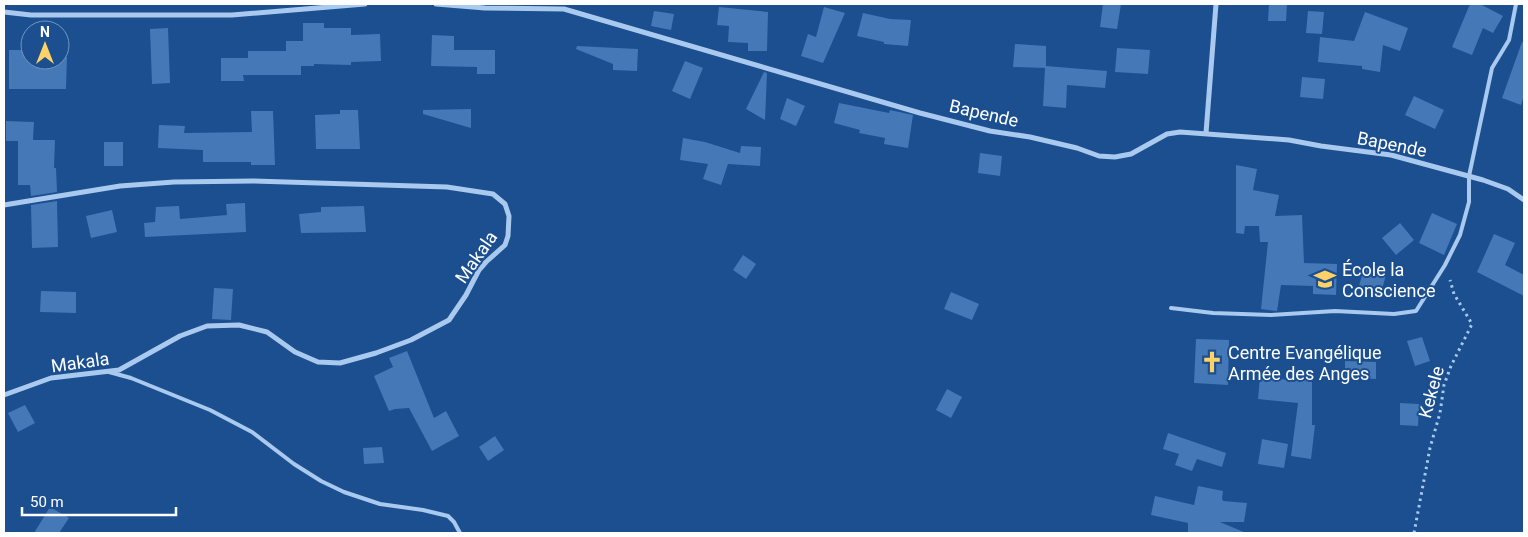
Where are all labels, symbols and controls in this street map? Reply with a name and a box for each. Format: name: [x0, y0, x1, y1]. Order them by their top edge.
north arrow: [20, 20, 70, 70]
text: N: [40, 24, 50, 40]
street label: Bapende: [947, 95, 1021, 131]
street label: Bapende: [1355, 127, 1429, 161]
street label: Makala: [451, 227, 501, 287]
place label: École la Conscience: [1342, 259, 1435, 301]
school or university icon: École la Conscience: [1312, 266, 1338, 292]
place label: Centre Evangélique Armée des Anges: [1228, 342, 1381, 384]
street label: Makala: [50, 348, 110, 376]
church icon: Centre Evangélique Armée des Anges: [1199, 349, 1225, 375]
street label: Kekele: [1414, 364, 1448, 420]
scale bar: [22, 484, 176, 516]
text: 50 m: [30, 493, 64, 511]

